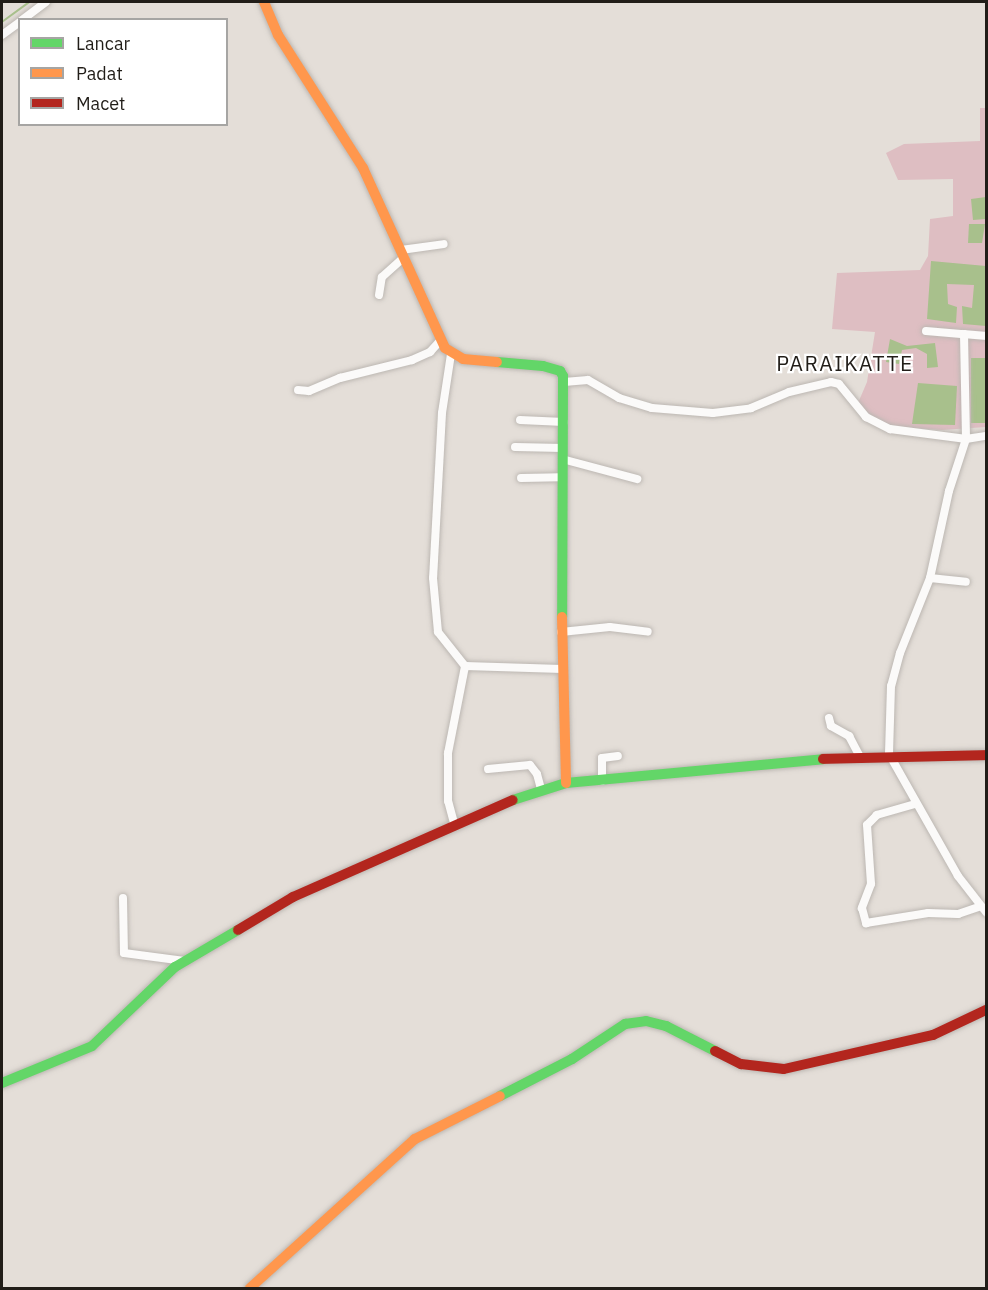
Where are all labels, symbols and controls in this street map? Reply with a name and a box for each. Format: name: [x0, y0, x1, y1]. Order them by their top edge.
legend: [18, 18, 228, 126]
text: Lancar: [76, 32, 130, 55]
text: Padat: [76, 62, 123, 85]
text: Macet: [76, 92, 125, 115]
district label: PARAIKATTE: [776, 350, 914, 376]

